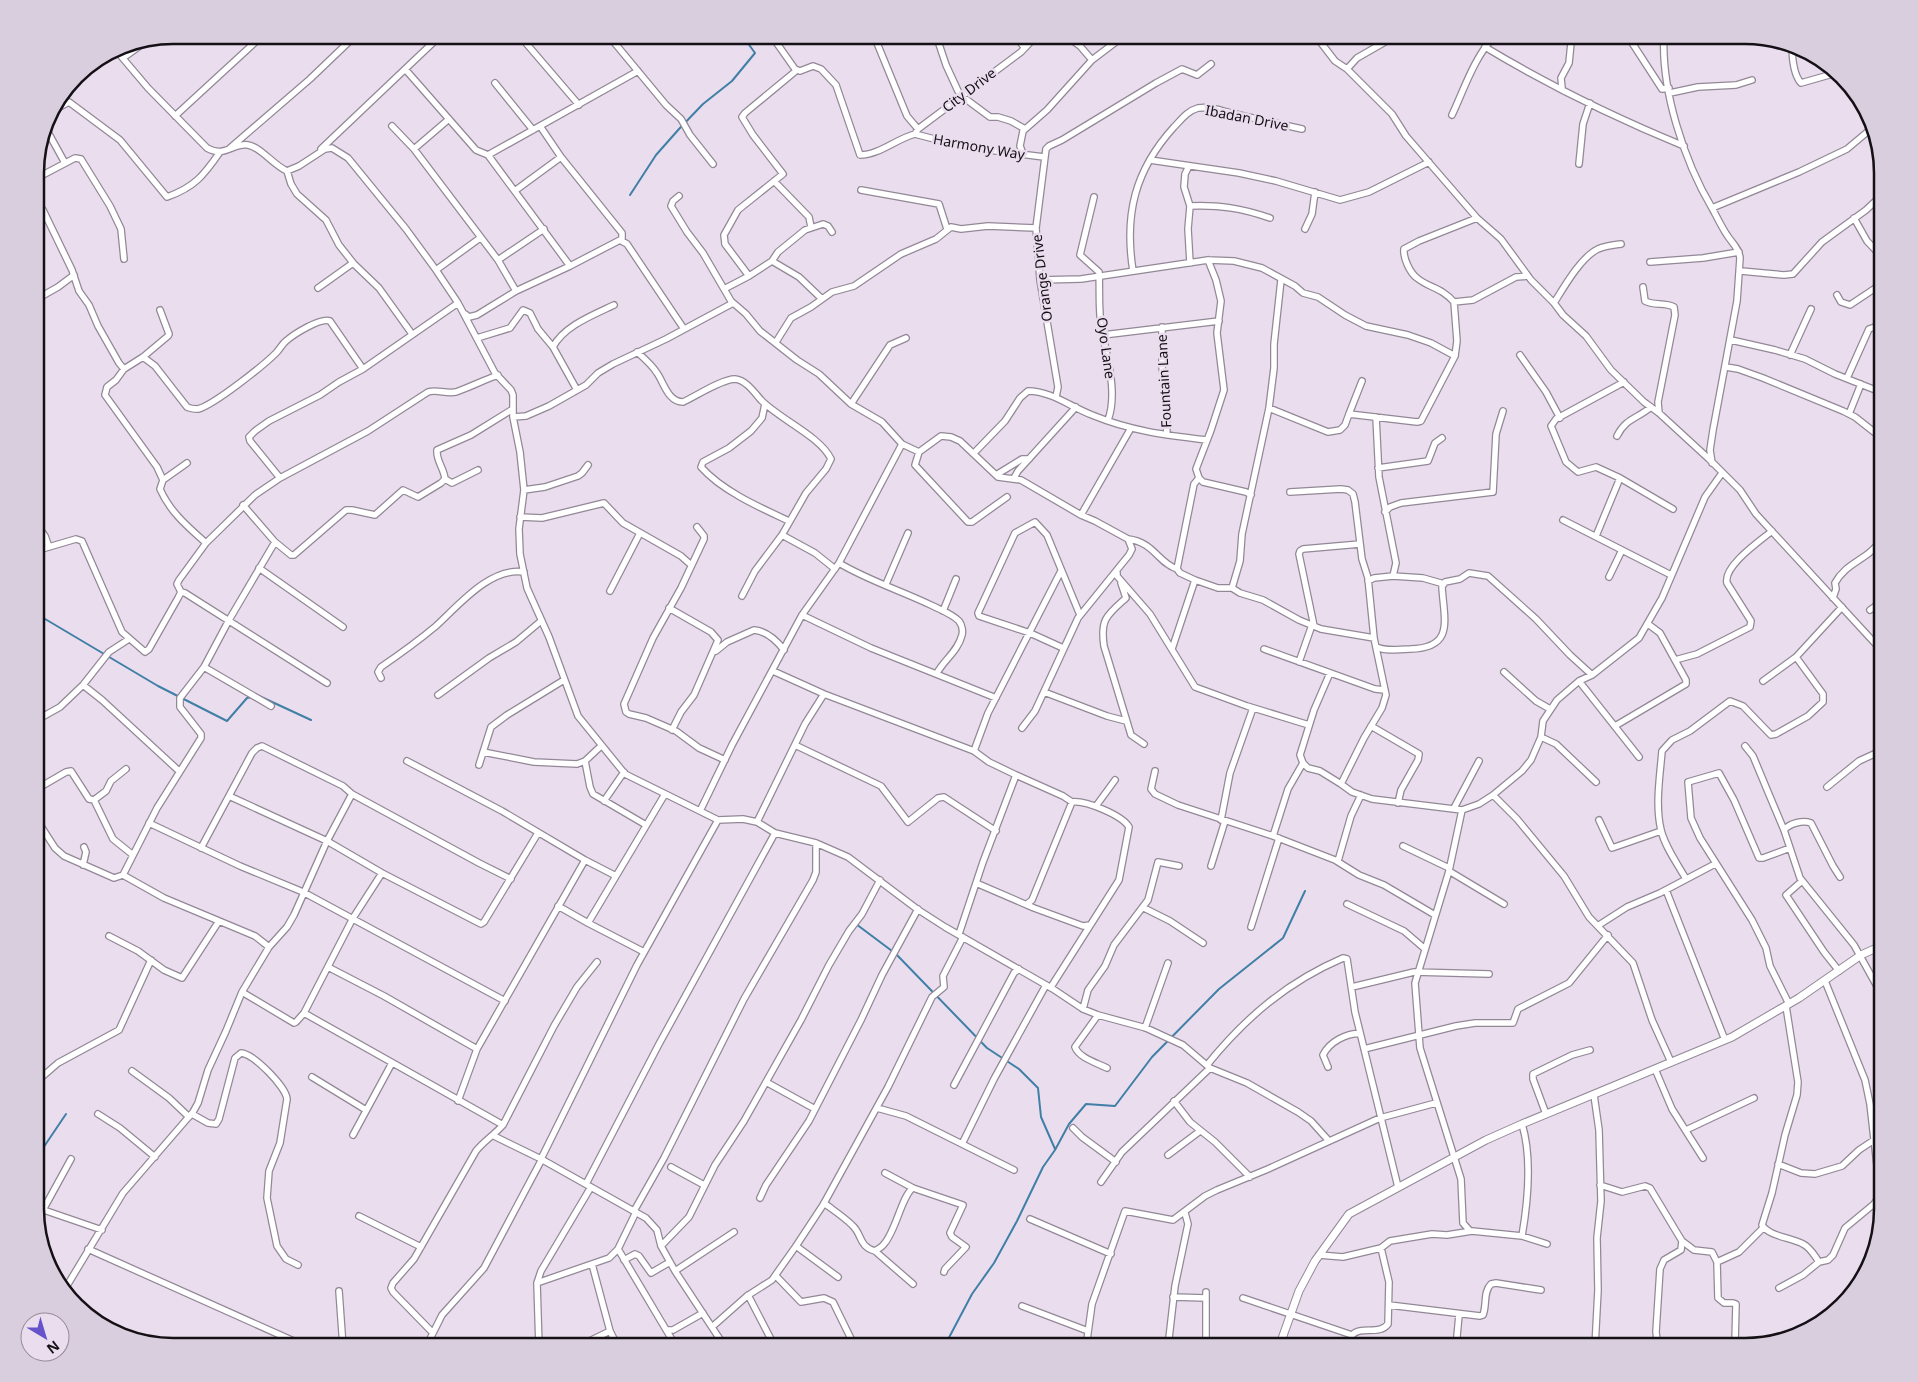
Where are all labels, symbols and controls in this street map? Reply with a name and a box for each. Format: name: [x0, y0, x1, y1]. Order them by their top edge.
street label: City Drive: [938, 63, 1000, 116]
street label: Ibadan Drive: [1204, 100, 1291, 135]
street label: Harmony Way: [932, 129, 1027, 164]
street label: Orange Drive: [1027, 233, 1056, 323]
street label: Oyo Lane: [1093, 316, 1120, 380]
street label: Fountain Lane: [1152, 334, 1175, 428]
north arrow: [20, 1312, 70, 1362]
text: N: [43, 1337, 64, 1359]

